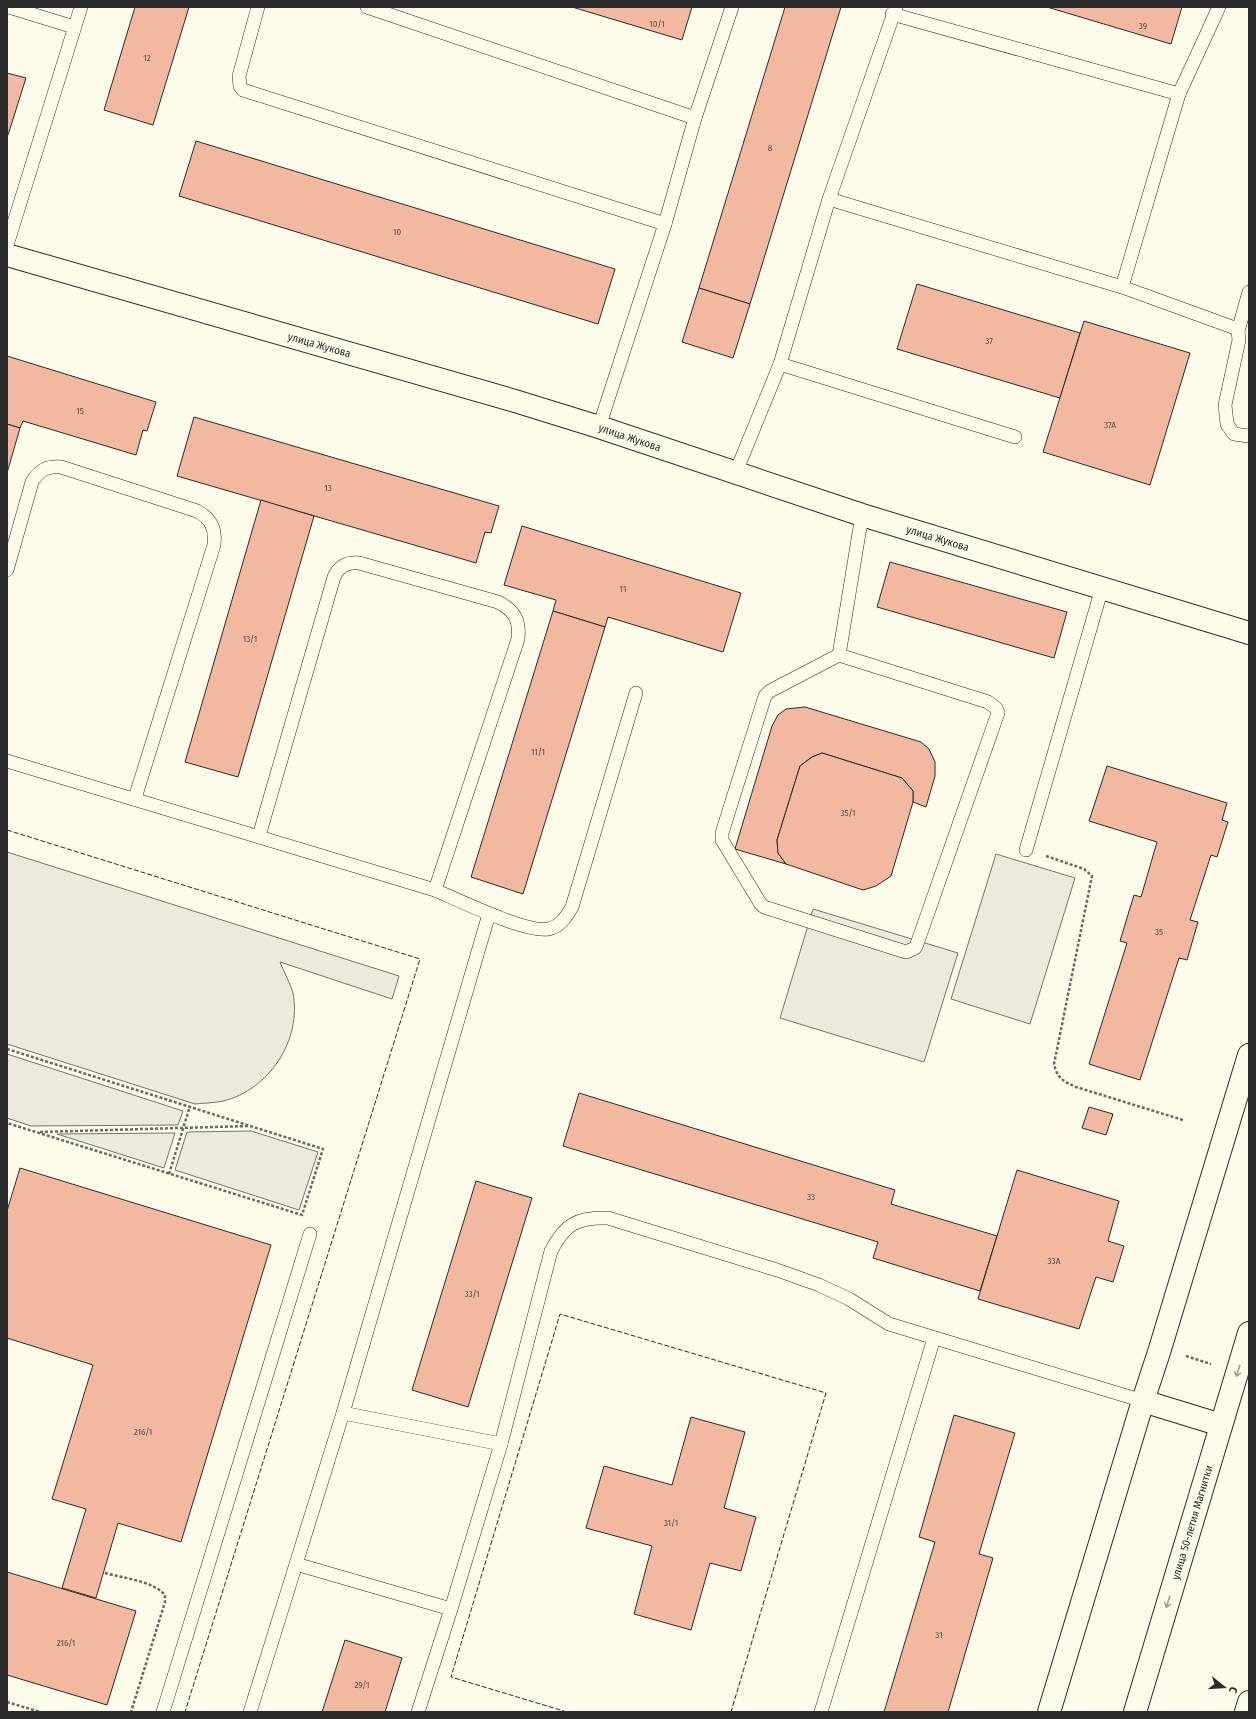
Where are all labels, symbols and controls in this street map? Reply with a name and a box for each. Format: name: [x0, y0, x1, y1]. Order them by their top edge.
house number: 10/1: [649, 19, 665, 29]
house number: 39: [1139, 21, 1147, 31]
house number: 12: [143, 53, 151, 63]
house number: 8: [768, 143, 773, 153]
house number: 10: [393, 227, 401, 237]
street label: улица Жукова: [286, 330, 352, 360]
house number: 37: [985, 336, 993, 346]
house number: 15: [76, 406, 84, 416]
house number: 37А: [1104, 420, 1116, 430]
street label: улица Жукова: [597, 421, 663, 454]
house number: 13: [324, 483, 332, 493]
street label: улица Жукова: [905, 522, 971, 554]
house number: 11: [620, 584, 626, 594]
house number: 13/1: [243, 634, 257, 644]
house number: 11/1: [531, 747, 545, 757]
house number: 35/1: [840, 808, 856, 818]
house number: 35: [1155, 927, 1163, 937]
house number: 33: [807, 1192, 815, 1202]
house number: 33А: [1048, 1256, 1061, 1266]
house number: 33/1: [464, 1289, 480, 1299]
one-way arrow: [1234, 1364, 1241, 1377]
house number: 216/1: [134, 1427, 152, 1437]
street label: улица 50-летия Магнитки: [1169, 1463, 1215, 1581]
house number: 31/1: [664, 1518, 678, 1528]
one-way arrow: [1164, 1596, 1171, 1609]
house number: 31: [935, 1630, 943, 1640]
house number: 216/1: [57, 1638, 75, 1648]
north arrow: [1204, 1667, 1244, 1707]
house number: 29/1: [354, 1680, 370, 1690]
text: С: [1226, 1685, 1240, 1695]

